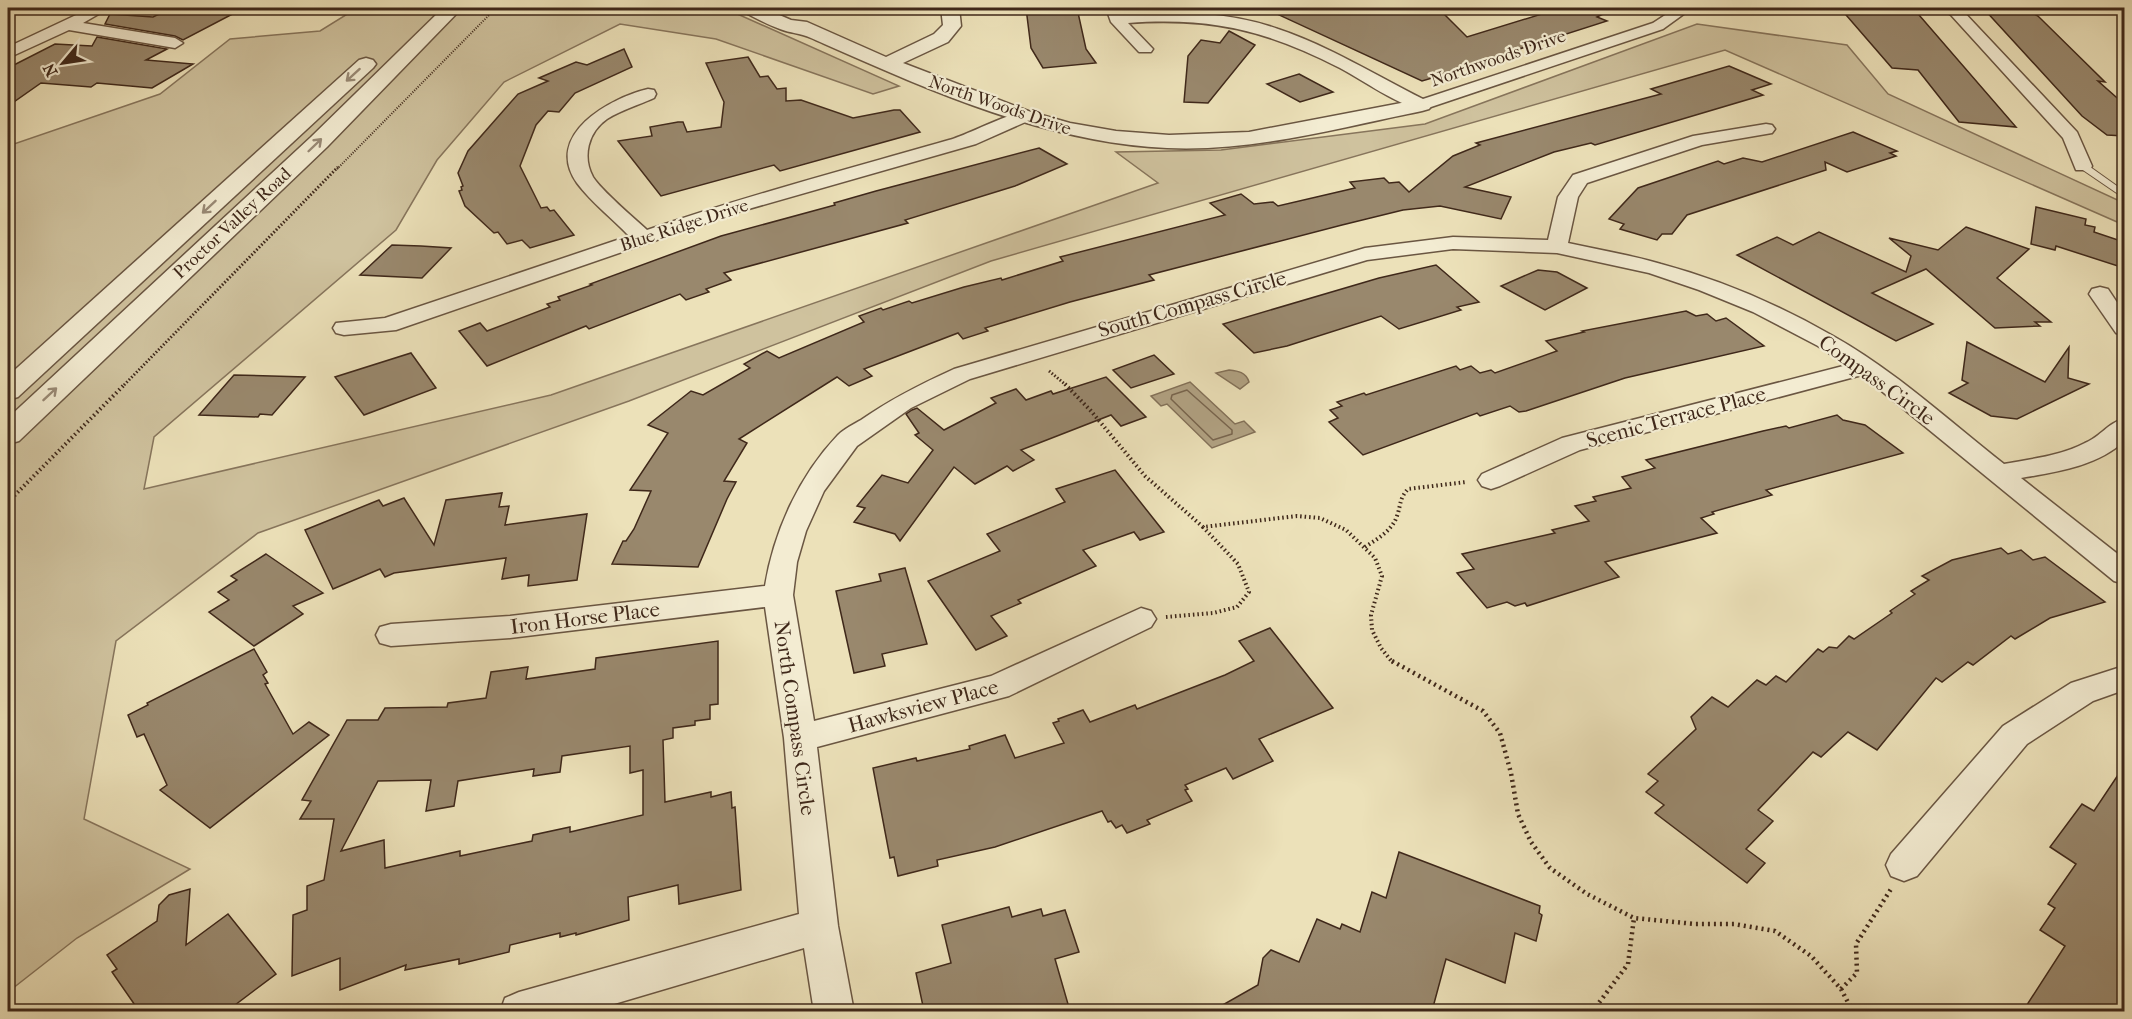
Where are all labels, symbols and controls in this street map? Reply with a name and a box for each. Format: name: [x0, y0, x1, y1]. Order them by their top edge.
street label: Northwoods Drive: [1428, 25, 1569, 91]
north arrow: [33, 33, 93, 93]
text: N: [39, 59, 62, 80]
one-way arrow: [346, 68, 361, 82]
street label: North Woods Drive: [926, 71, 1074, 140]
one-way arrow: [307, 138, 322, 152]
street label: Proctor Valley Road: [169, 163, 296, 283]
street label: Blue Ridge Drive: [617, 195, 751, 256]
one-way arrow: [202, 200, 217, 214]
street label: South Compass Circle: [1095, 266, 1289, 342]
street label: Compass Circle: [1814, 330, 1940, 430]
street label: Scenic Terrace Place: [1584, 381, 1768, 453]
one-way arrow: [43, 387, 58, 401]
street label: Iron Horse Place: [509, 597, 661, 639]
street label: North Compass Circle: [769, 619, 821, 817]
street label: Hawksview Place: [845, 674, 1001, 738]

